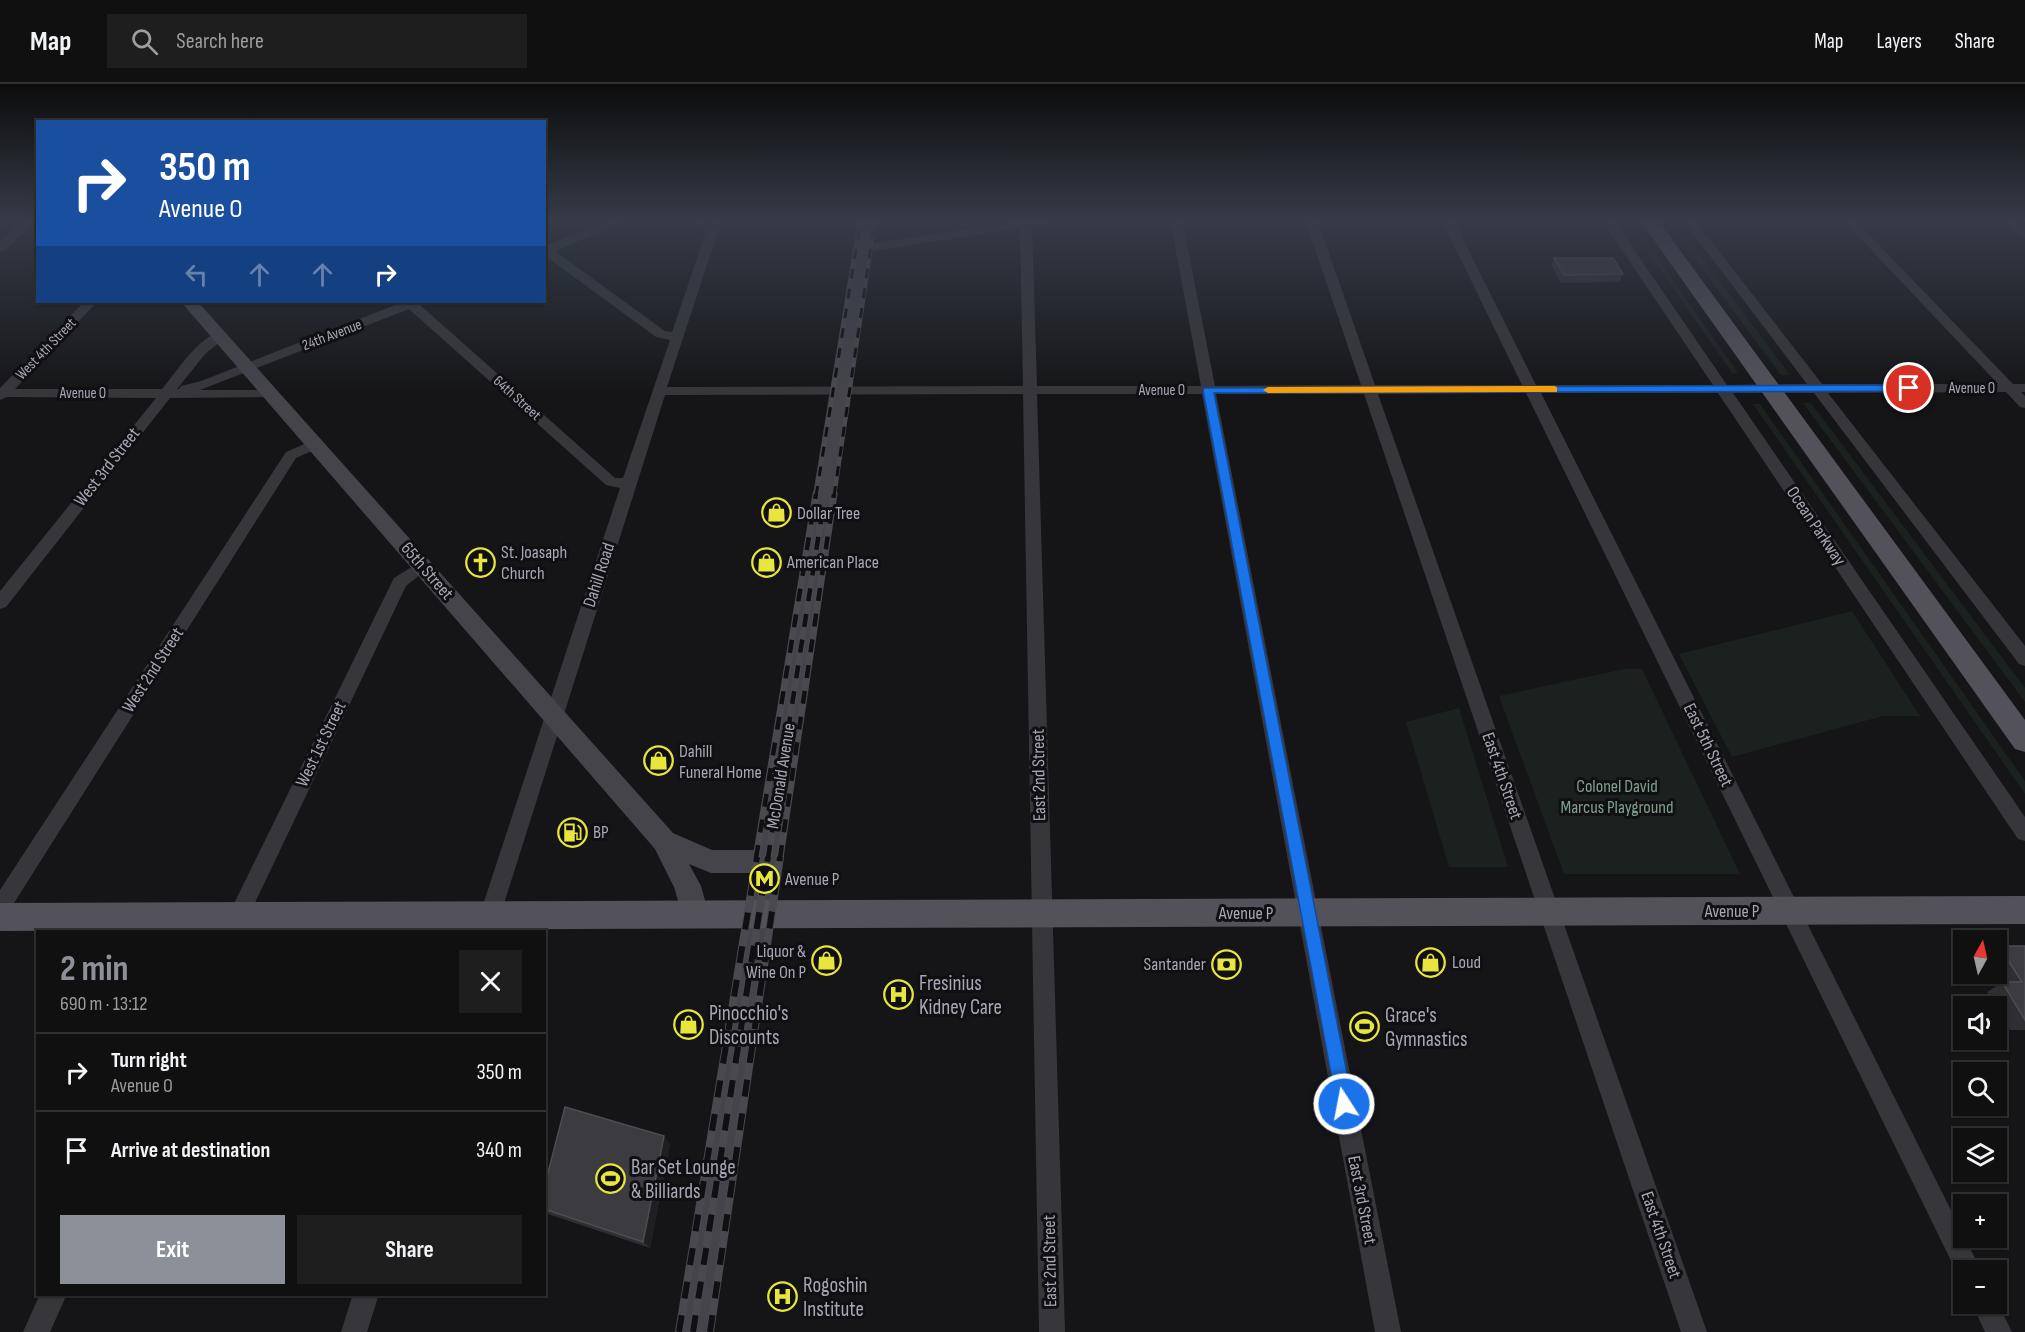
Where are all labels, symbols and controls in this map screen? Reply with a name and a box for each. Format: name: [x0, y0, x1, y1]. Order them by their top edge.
search box: [107, 14, 527, 68]
text: Map: [30, 25, 71, 58]
icon: search: [128, 25, 161, 58]
text: Search here: [176, 28, 264, 55]
text: Map: [1814, 29, 1843, 54]
text: Layers: [1876, 29, 1922, 54]
text: Share: [1955, 29, 1995, 54]
text: 350 m: [159, 142, 251, 193]
icon: right: [60, 144, 138, 222]
text: Avenue O: [159, 193, 243, 225]
icon: left: [180, 258, 213, 291]
icon: ahead: [243, 258, 276, 291]
icon: ahead: [306, 258, 339, 291]
icon: right: [369, 258, 402, 291]
street label: West 4th Street: [12, 314, 81, 384]
street label: 24th Avenue: [299, 315, 365, 355]
pin: [1883, 362, 1934, 413]
street label: 64th Street: [489, 371, 545, 425]
icon: arrive: [1892, 371, 1925, 404]
street label: Avenue O: [1948, 379, 1995, 398]
street label: Avenue O: [1138, 381, 1185, 400]
street label: Avenue O: [59, 384, 106, 403]
street label: West 3rd Street: [70, 423, 145, 511]
street label: Ocean Parkway: [1782, 483, 1850, 570]
shop icon: Dollar Tree: [760, 497, 792, 529]
place label: Dollar Tree: [797, 503, 860, 524]
street label: 65th Street: [396, 538, 458, 604]
street label: Dahill Road: [579, 540, 619, 610]
place label: St. Joasaph Church: [501, 542, 567, 584]
church icon: St. Joasaph Church: [464, 546, 496, 578]
shop icon: American Place: [750, 546, 782, 578]
place label: American Place: [786, 552, 879, 573]
street label: West 2nd Street: [118, 623, 188, 716]
street label: West 1st Street: [291, 697, 351, 790]
street label: East 5th Street: [1679, 700, 1737, 791]
street label: McDonald Avenue: [762, 722, 800, 830]
street label: East 2nd Street: [1028, 728, 1050, 821]
street label: East 4th Street: [1477, 730, 1527, 823]
place label: Dahill Funeral Home: [679, 741, 762, 783]
shop icon: Dahill Funeral Home: [642, 745, 674, 777]
park label: Colonel David Marcus Playground: [1560, 776, 1674, 818]
fuel station icon: BP: [556, 816, 588, 848]
place label: BP: [593, 822, 609, 843]
metro station icon: Avenue P: [748, 863, 780, 895]
place label: Avenue P: [784, 869, 840, 890]
street label: Avenue P: [1704, 901, 1760, 922]
street label: Avenue P: [1218, 903, 1274, 924]
north arrow: [1953, 930, 2007, 984]
map controls: [1953, 930, 2007, 1314]
place label: Liquor & Wine On P: [746, 941, 806, 983]
shop icon: Liquor & Wine On P: [811, 945, 843, 977]
shop icon: Loud: [1415, 946, 1447, 978]
text: 2 min: [60, 948, 129, 991]
bank icon: Santander: [1211, 948, 1243, 980]
button: close: [459, 950, 522, 1013]
place label: Loud: [1452, 952, 1481, 973]
place label: Santander: [1144, 954, 1206, 975]
place label: Fresinius Kidney Care: [919, 971, 1002, 1020]
hospital icon: Fresinius Kidney Care: [882, 979, 914, 1011]
text: 690 m · 13:12: [60, 992, 147, 1016]
button: sound: [1953, 996, 2007, 1050]
place label: Pinocchio's Discounts: [709, 1001, 789, 1050]
place label: Grace's Gymnastics: [1385, 1003, 1468, 1052]
shop icon: Pinocchio's Discounts: [672, 1009, 704, 1041]
sports icon: Grace's Gymnastics: [1348, 1011, 1380, 1043]
text: Turn right: [111, 1047, 187, 1074]
icon: right: [60, 1056, 93, 1089]
text: 350 m: [477, 1059, 522, 1086]
button: search: [1953, 1062, 2007, 1116]
position arrow: [1312, 1072, 1376, 1136]
text: Avenue O: [111, 1074, 173, 1098]
button: layers: [1953, 1128, 2007, 1182]
icon: arrive: [60, 1134, 93, 1167]
text: Arrive at destination: [111, 1137, 270, 1164]
text: 340 m: [476, 1137, 522, 1164]
street label: East 3rd Street: [1343, 1154, 1381, 1247]
place label: Bar Set Lounge & Billiards: [631, 1155, 736, 1204]
sports icon: Bar Set Lounge & Billiards: [594, 1163, 626, 1195]
street label: East 4th Street: [1636, 1189, 1686, 1282]
button: +: [1953, 1194, 2007, 1248]
street label: East 2nd Street: [1039, 1214, 1061, 1307]
button: Exit: [60, 1215, 285, 1284]
button: Share: [297, 1215, 522, 1284]
button: −: [1953, 1260, 2007, 1314]
place label: Rogoshin Institute: [803, 1273, 868, 1322]
hospital icon: Rogoshin Institute: [766, 1281, 798, 1313]

